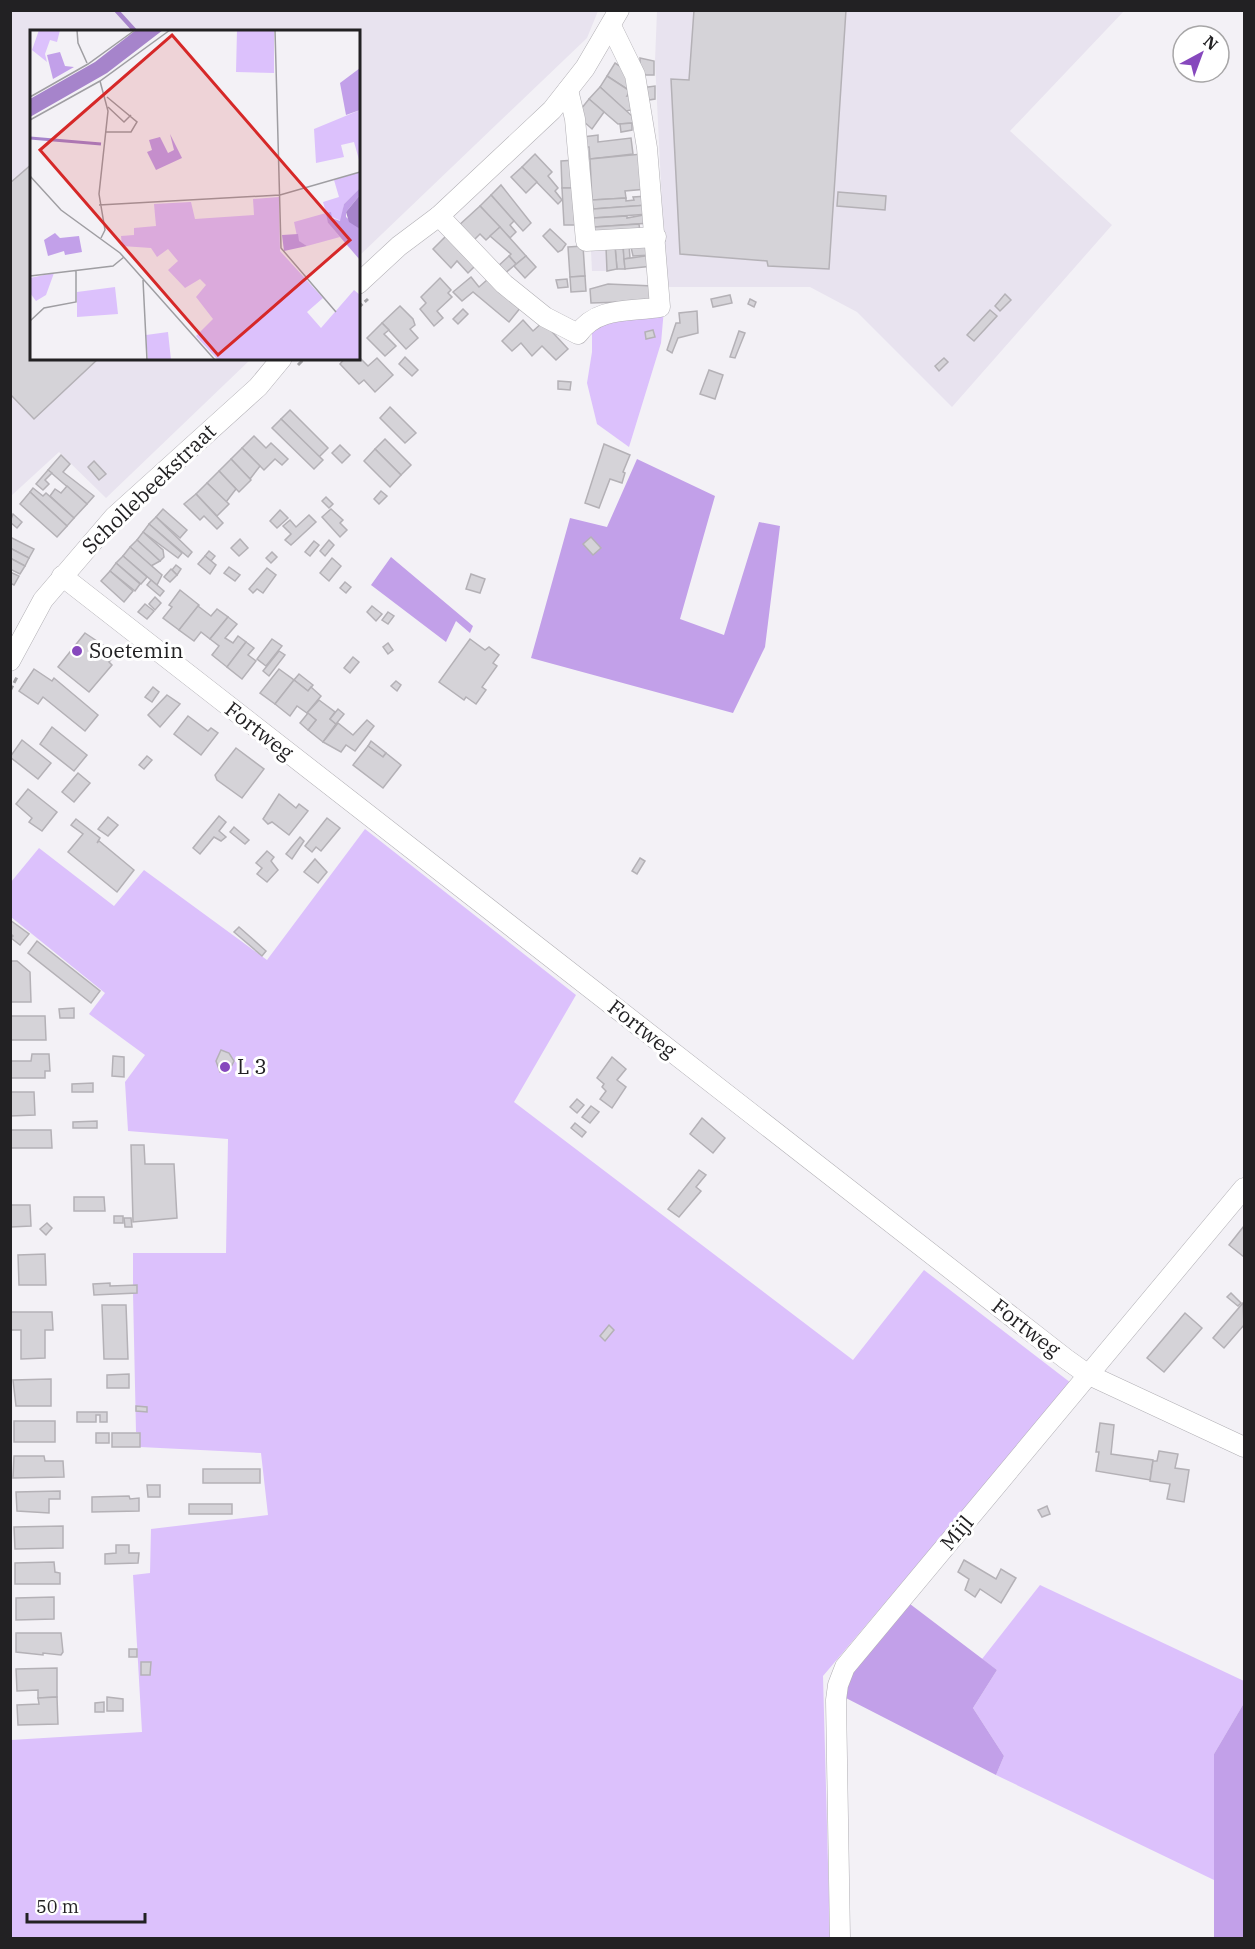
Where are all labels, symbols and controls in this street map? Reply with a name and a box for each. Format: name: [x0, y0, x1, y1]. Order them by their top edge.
north arrow: [1171, 24, 1231, 84]
inset map: [30, 30, 360, 360]
text: N: [1200, 31, 1222, 54]
street label: Schollebeekstraat: [75, 417, 222, 560]
place label: Soetemin: [89, 636, 183, 664]
marker: Soetemin: [70, 644, 84, 658]
street label: Fortweg: [220, 695, 300, 766]
street label: Fortweg: [603, 993, 683, 1064]
place label: L 3: [237, 1052, 267, 1080]
marker: L 3: [218, 1060, 232, 1074]
street label: Fortweg: [987, 1292, 1067, 1363]
street label: Mijl: [933, 1509, 979, 1556]
scale bar: [27, 1886, 146, 1924]
text: 50 m: [36, 1895, 79, 1918]

